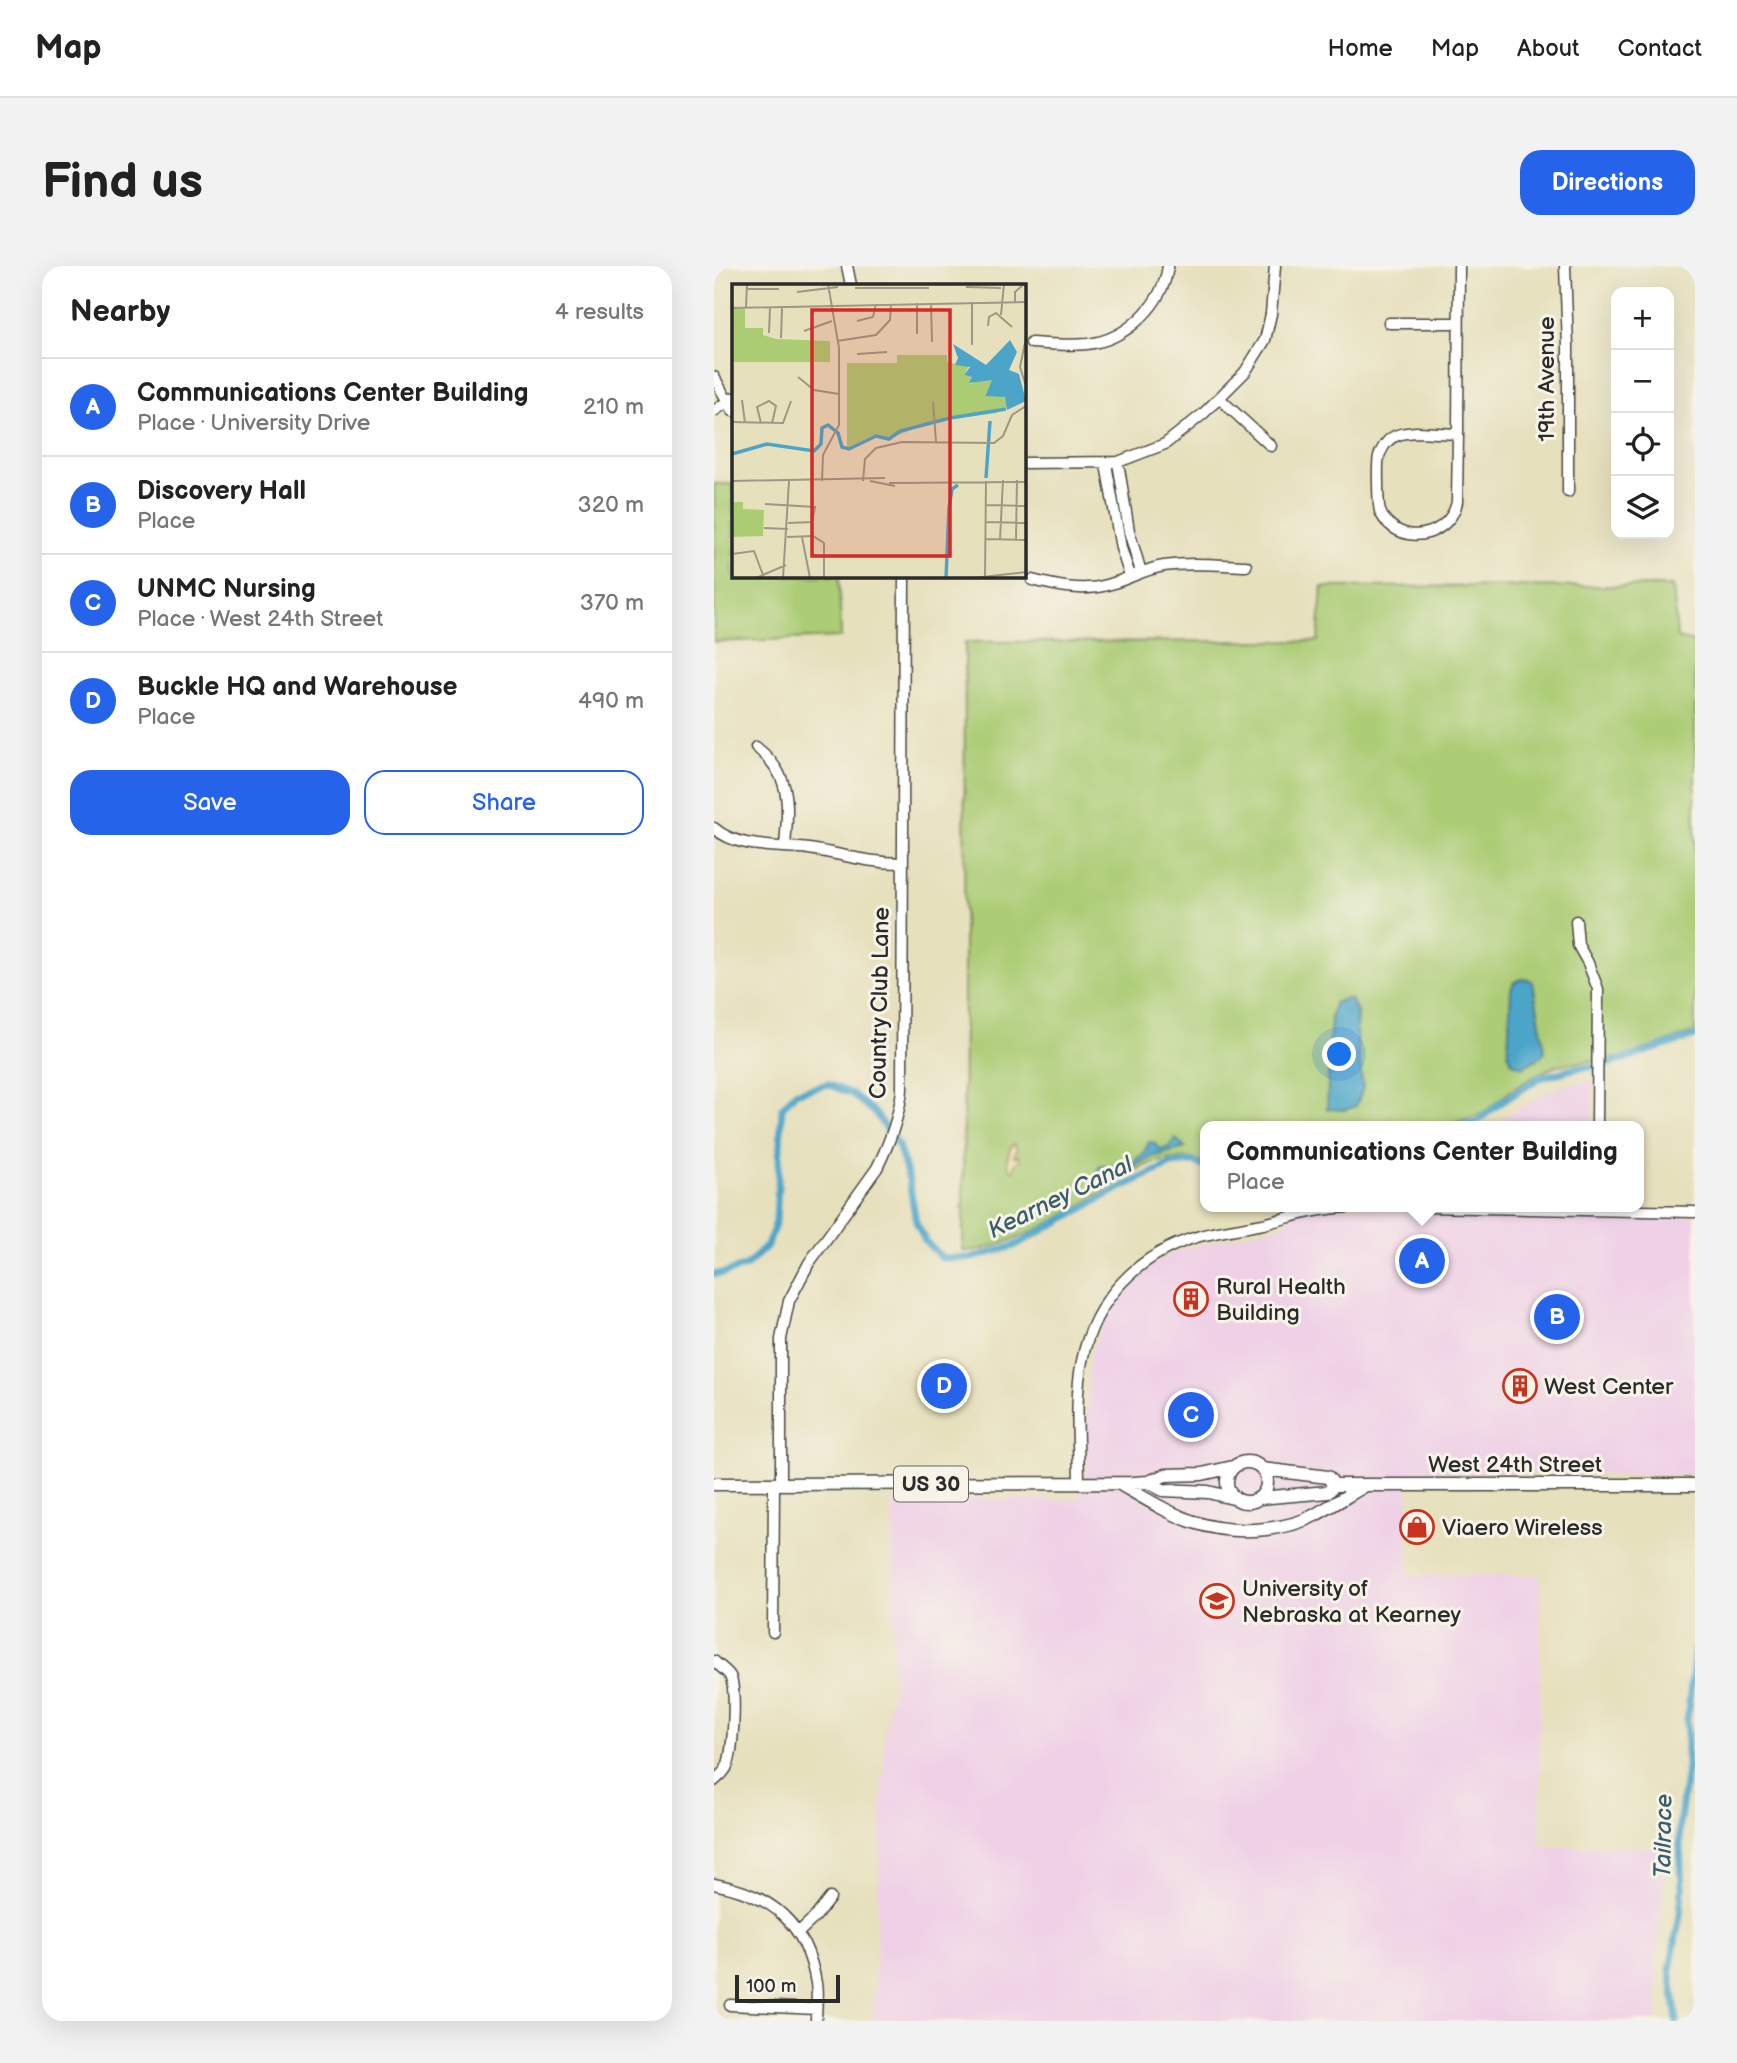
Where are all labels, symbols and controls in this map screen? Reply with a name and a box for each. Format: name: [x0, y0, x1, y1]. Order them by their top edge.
text: Map: [35, 28, 101, 68]
text: Home: [1328, 34, 1393, 63]
text: Map: [1431, 34, 1479, 63]
text: About: [1517, 34, 1579, 63]
text: Contact: [1617, 34, 1702, 63]
button: Directions: [1520, 150, 1695, 215]
text: Find us: [42, 153, 203, 212]
inset map: [732, 284, 1026, 578]
map controls: [1611, 287, 1674, 539]
button: +: [1611, 287, 1674, 350]
text: Nearby: [70, 294, 170, 330]
text: 4 results: [555, 298, 644, 326]
street label: 19th Avenue: [1533, 316, 1561, 442]
button: −: [1611, 350, 1674, 413]
text: Communications Center Building: [137, 378, 529, 409]
text: A: [86, 393, 100, 421]
text: 210 m: [583, 393, 644, 421]
text: Place · University Drive: [137, 409, 370, 437]
button: locate: [1611, 413, 1674, 476]
text: Discovery Hall: [137, 476, 306, 507]
button: layers: [1611, 476, 1674, 539]
text: B: [85, 491, 101, 519]
text: 320 m: [578, 491, 644, 519]
text: Place: [137, 507, 195, 535]
text: UNMC Nursing: [137, 574, 316, 605]
text: C: [85, 589, 101, 617]
text: 370 m: [580, 589, 644, 617]
text: Place · West 24th Street: [137, 605, 383, 633]
text: Buckle HQ and Warehouse: [137, 672, 457, 703]
text: D: [85, 687, 101, 715]
text: 490 m: [578, 687, 644, 715]
text: Place: [137, 703, 195, 731]
button: Save: [70, 770, 350, 835]
button: Share: [364, 770, 644, 835]
street label: Country Club Lane: [864, 907, 896, 1099]
your location: [1322, 1037, 1356, 1071]
popup: [1200, 1121, 1644, 1212]
text: Communications Center Building: [1226, 1137, 1618, 1168]
water label: Kearney Canal: [983, 1149, 1139, 1245]
text: Place: [1226, 1168, 1285, 1196]
pin: A: [1399, 1235, 1445, 1287]
place label: Rural Health Building: [1216, 1273, 1346, 1327]
building icon: Rural Health Building: [1172, 1280, 1210, 1318]
pin: B: [1534, 1291, 1580, 1343]
pin: D: [921, 1360, 967, 1412]
building icon: West Center: [1501, 1367, 1539, 1405]
place label: West Center: [1544, 1373, 1674, 1401]
pin: C: [1168, 1389, 1214, 1441]
street label: West 24th Street: [1428, 1451, 1602, 1479]
road number: US 30: [894, 1466, 968, 1502]
shop icon: Viaero Wireless: [1398, 1508, 1436, 1546]
place label: Viaero Wireless: [1442, 1514, 1603, 1542]
place label: University of Nebraska at Kearney: [1242, 1575, 1461, 1629]
school or university icon: University of Nebraska at Kearney: [1198, 1582, 1236, 1620]
water label: Tailrace: [1648, 1794, 1679, 1878]
scale bar: [735, 1972, 840, 2004]
text: 100 m: [746, 1975, 797, 1998]

